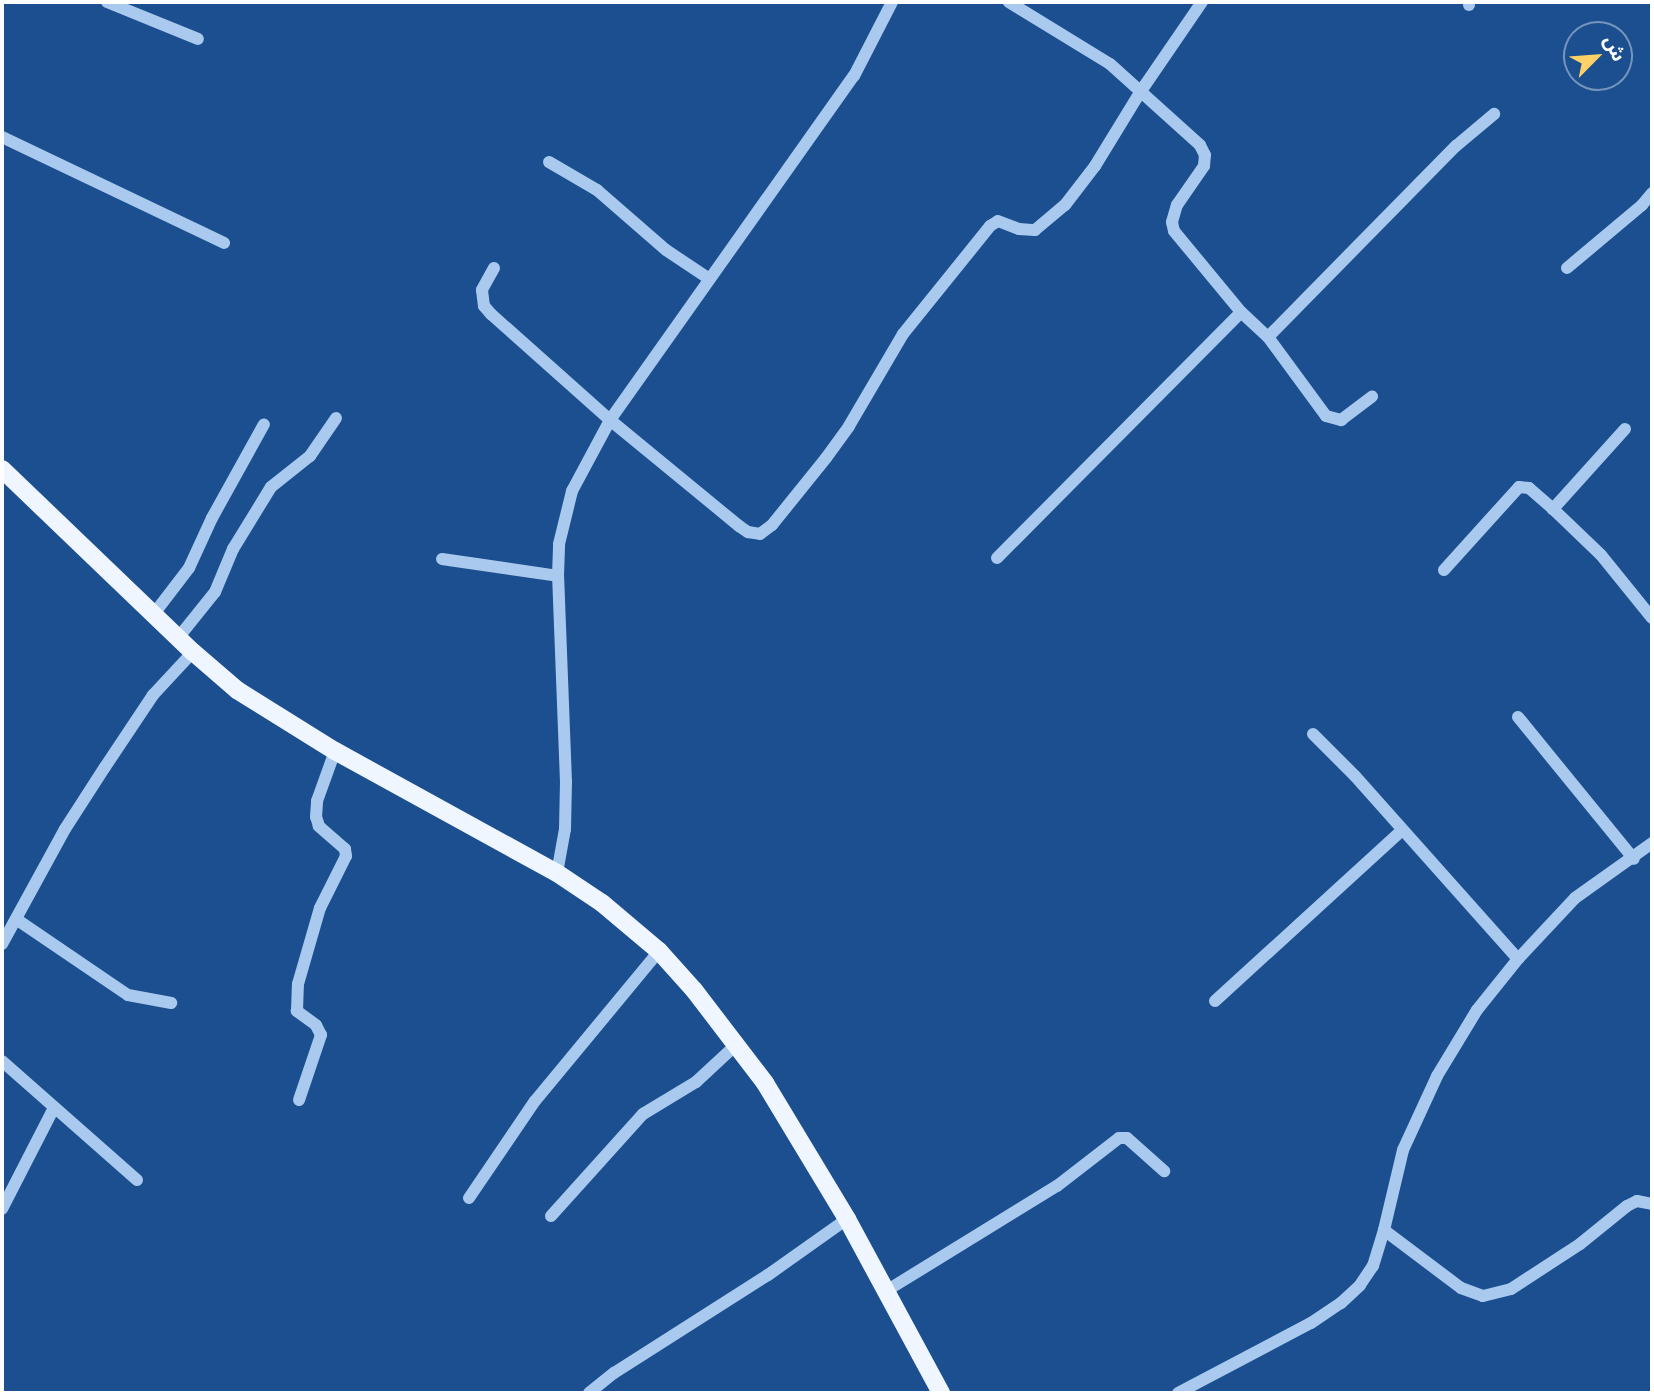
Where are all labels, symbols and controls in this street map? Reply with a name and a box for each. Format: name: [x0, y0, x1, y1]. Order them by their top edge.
north arrow: [1563, 21, 1633, 91]
text: ش: [1600, 31, 1632, 64]

